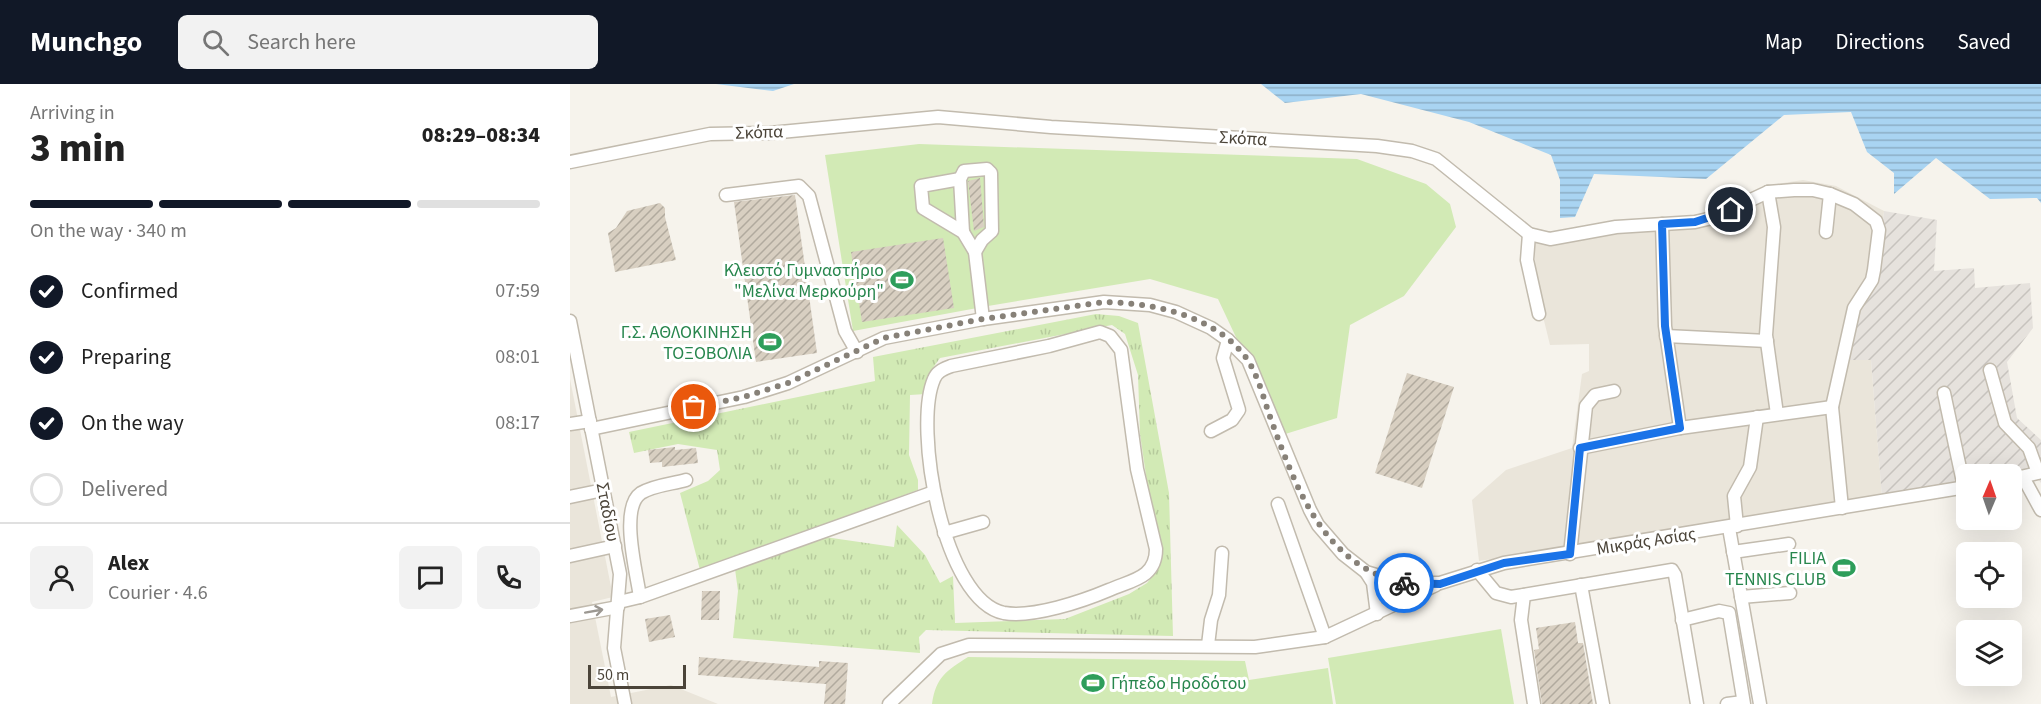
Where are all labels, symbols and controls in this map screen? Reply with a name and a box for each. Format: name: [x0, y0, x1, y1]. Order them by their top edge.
search box: [178, 15, 598, 69]
text: Munchgo: [30, 22, 142, 62]
icon: search: [199, 26, 232, 59]
text: Search here: [247, 26, 356, 58]
text: Map: [1765, 27, 1803, 57]
text: Directions: [1836, 27, 1924, 57]
text: Saved: [1957, 27, 2011, 57]
text: Arriving in: [30, 99, 115, 127]
text: 08:29–08:34: [422, 119, 540, 151]
street label: Σκόπα: [735, 119, 784, 146]
text: 3 min: [30, 121, 126, 177]
street label: Σκόπα: [1218, 125, 1268, 152]
pin: [1705, 184, 1756, 235]
icon: home: [1714, 193, 1747, 226]
text: On the way · 340 m: [30, 217, 187, 245]
place label: Κλειστό Γυμναστήριο "Μελίνα Μερκούρη": [724, 258, 884, 304]
sports icon: Κλειστό Γυμναστήριο "Μελίνα Μερκούρη": [889, 267, 915, 293]
icon: check: [30, 275, 63, 308]
text: Confirmed: [81, 275, 178, 307]
text: 07:59: [495, 277, 540, 305]
place label: Γ.Σ. ΑΘΛΟΚΙΝΗΣΗ ΤΟΞΟΒΟΛΙΑ: [621, 320, 752, 366]
sports icon: Γ.Σ. ΑΘΛΟΚΙΝΗΣΗ ΤΟΞΟΒΟΛΙΑ: [757, 329, 783, 355]
icon: check: [30, 341, 63, 374]
text: Preparing: [81, 341, 171, 373]
text: 08:01: [495, 343, 540, 371]
pin: [668, 381, 719, 432]
icon: bag: [677, 390, 710, 423]
icon: check: [30, 407, 63, 440]
text: On the way: [81, 407, 184, 439]
text: 08:17: [495, 409, 540, 437]
north arrow: [1956, 464, 2022, 530]
map controls: [1956, 464, 2022, 686]
text: Delivered: [81, 473, 168, 505]
street label: Σταδίου: [590, 480, 625, 544]
street label: Μικράς Ασίας: [1595, 521, 1698, 562]
button: locate: [1956, 542, 2022, 608]
button: person: [30, 546, 93, 609]
button: chat: [399, 546, 462, 609]
button: phone: [477, 546, 540, 609]
place label: FILIA TENNIS CLUB: [1725, 546, 1826, 592]
text: Alex: [108, 547, 149, 579]
courier: [1374, 553, 1434, 613]
sports icon: FILIA TENNIS CLUB: [1831, 555, 1857, 581]
icon: bike: [1388, 567, 1421, 600]
text: Courier · 4.6: [108, 579, 208, 607]
one-way arrow: [584, 606, 604, 617]
button: layers: [1956, 620, 2022, 686]
scale bar: [588, 662, 686, 690]
text: 50 m: [597, 664, 629, 686]
sports icon: Γήπεδο Ηροδότου: [1080, 670, 1106, 696]
place label: Γήπεδο Ηροδότου: [1111, 671, 1246, 696]

